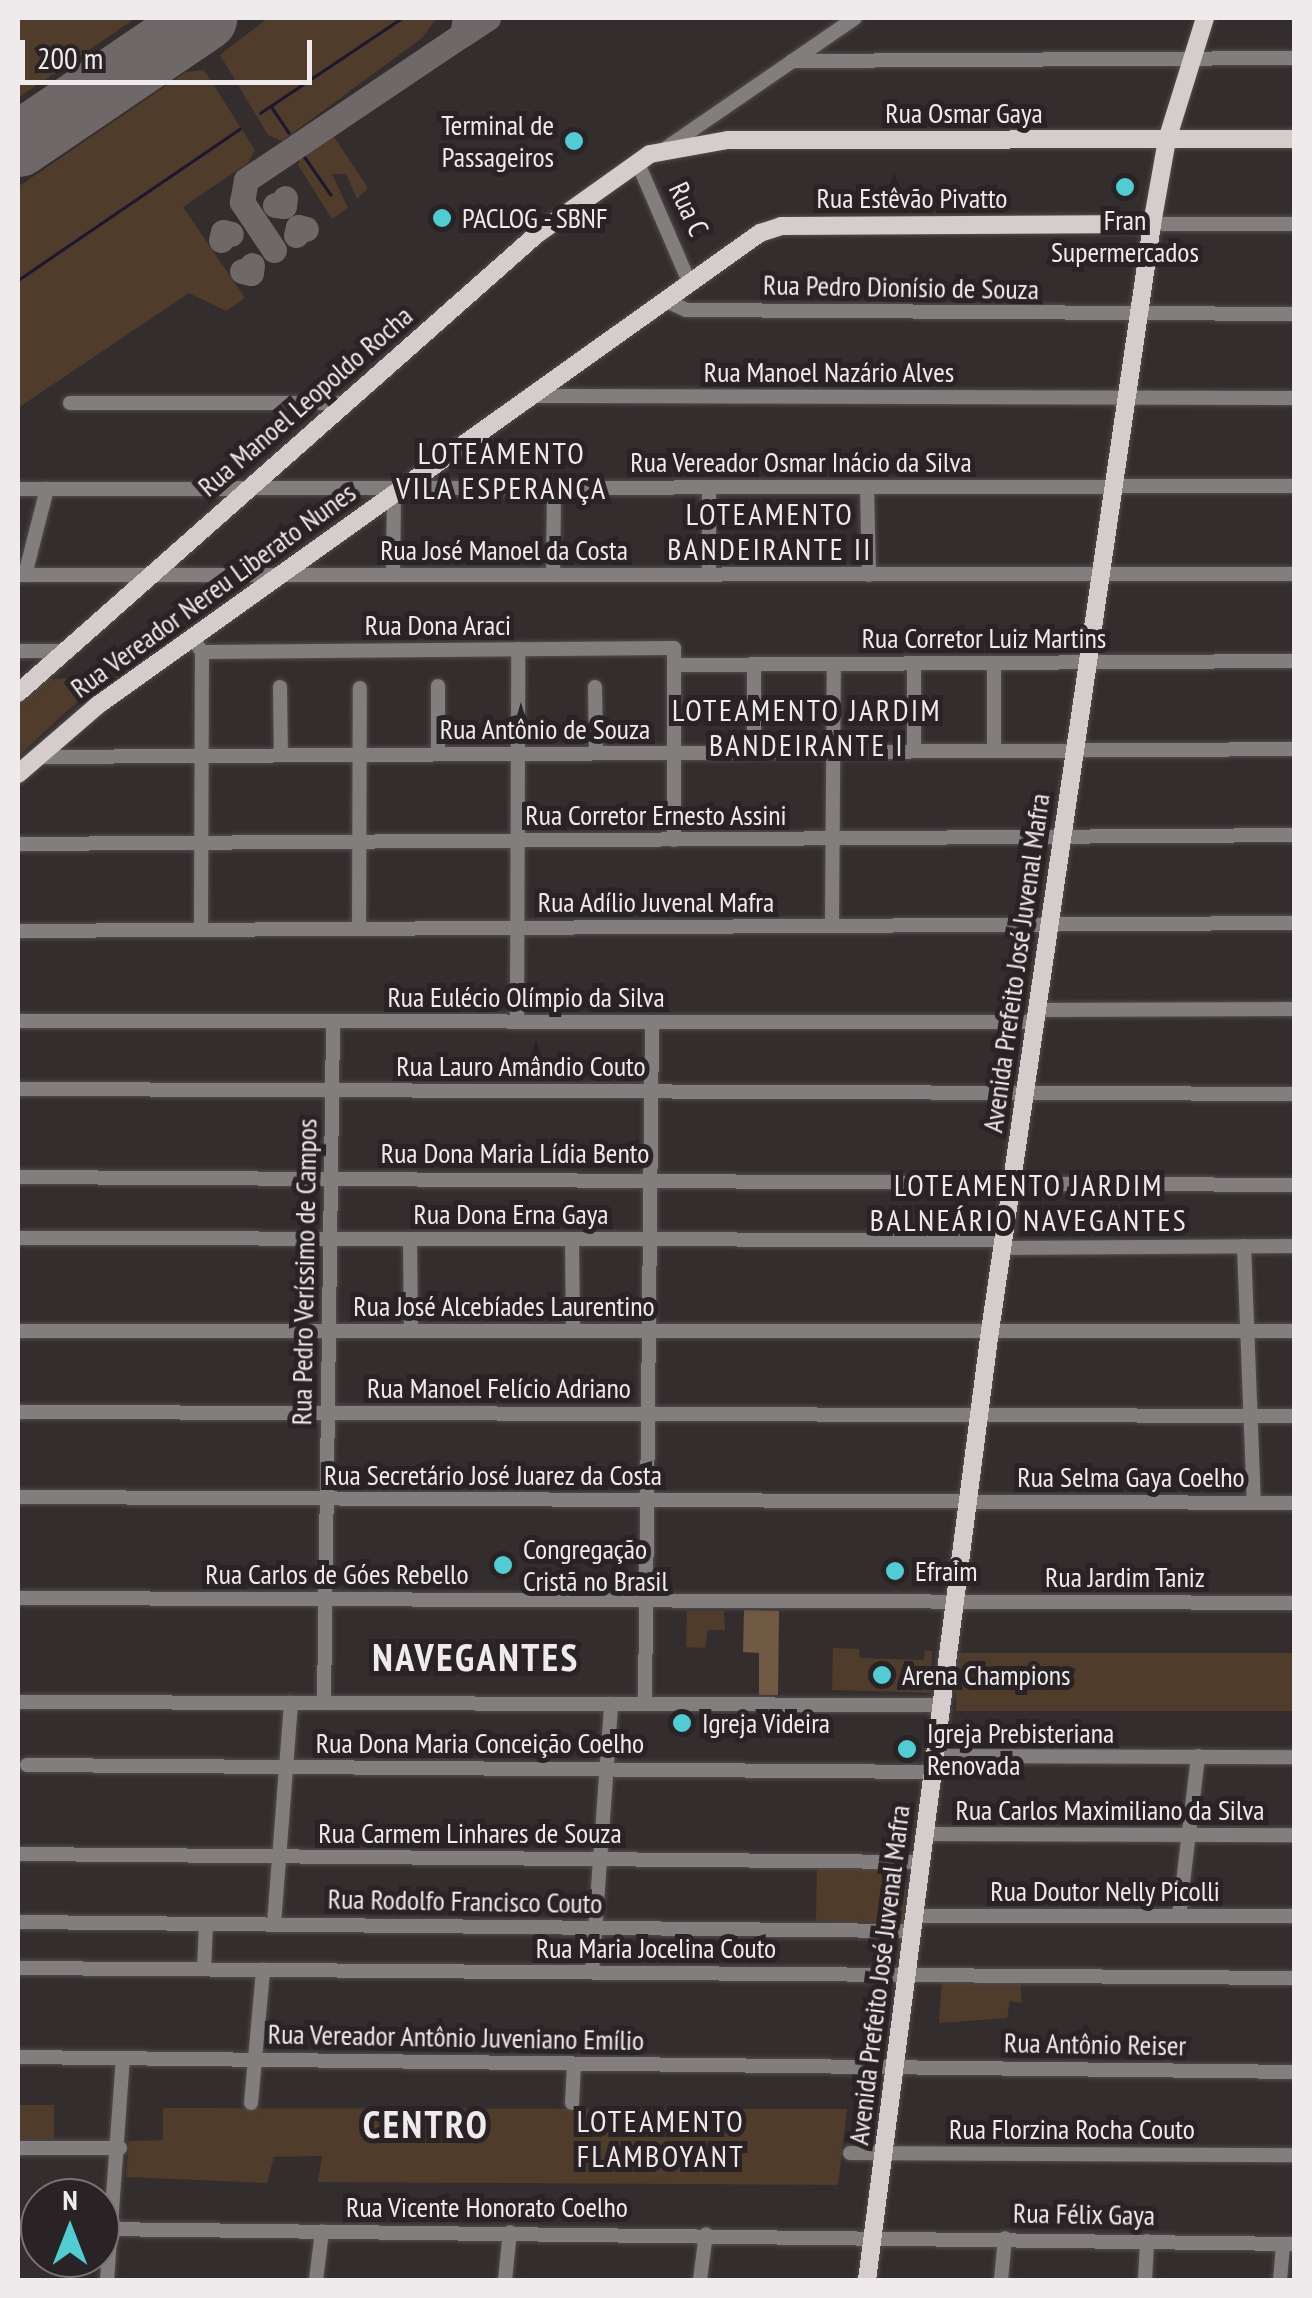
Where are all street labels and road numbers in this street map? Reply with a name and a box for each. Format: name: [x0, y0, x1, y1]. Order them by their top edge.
street label: Rua Osmar Gaya: [885, 96, 1043, 130]
street label: Rua C: [662, 177, 716, 241]
street label: Rua Estêvão Pivatto: [817, 181, 1007, 215]
street label: Rua Pedro Dionísio de Souza: [763, 268, 1039, 306]
street label: Rua Manoel Leopoldo Rocha: [191, 299, 419, 503]
street label: Rua Manoel Nazário Alves: [703, 355, 955, 389]
street label: Rua Vereador Osmar Inácio da Silva: [630, 445, 972, 479]
street label: Rua Vereador Nereu Liberato Nunes: [64, 475, 362, 705]
street label: Rua José Manoel da Costa: [380, 533, 628, 567]
street label: Rua Dona Araci: [364, 608, 512, 642]
street label: Rua Corretor Luiz Martins: [861, 621, 1107, 655]
street label: Rua Antônio de Souza: [439, 712, 651, 746]
street label: Avenida Prefeito José Juvenal Mafra: [976, 791, 1056, 1135]
street label: Rua Corretor Ernesto Assini: [525, 798, 787, 832]
street label: Rua Adílio Juvenal Mafra: [537, 885, 775, 919]
street label: Rua Eulécio Olímpio da Silva: [387, 980, 665, 1014]
street label: Rua Lauro Amândio Couto: [396, 1049, 646, 1083]
street label: Rua Pedro Veríssimo de Campos: [285, 1118, 323, 1426]
street label: Rua Dona Maria Lídia Bento: [381, 1136, 649, 1170]
street label: Rua Dona Erna Gaya: [414, 1197, 608, 1231]
street label: Rua José Alcebíades Laurentino: [353, 1289, 655, 1323]
street label: Rua Manoel Felício Adriano: [367, 1371, 631, 1405]
street label: Rua Secretário José Juarez da Costa: [324, 1458, 662, 1492]
street label: Rua Selma Gaya Coelho: [1017, 1460, 1245, 1494]
street label: Rua Carlos de Góes Rebello: [205, 1557, 469, 1591]
street label: Rua Jardim Taniz: [1045, 1560, 1205, 1594]
street label: Rua Dona Maria Conceição Coelho: [316, 1726, 644, 1760]
street label: Rua Carlos Maximiliano da Silva: [955, 1793, 1265, 1827]
street label: Avenida Prefeito José Juvenal Mafra: [841, 1803, 917, 2147]
street label: Rua Carmem Linhares de Souza: [318, 1816, 622, 1850]
street label: Rua Doutor Nelly Picolli: [990, 1874, 1220, 1908]
street label: Rua Rodolfo Francisco Couto: [327, 1882, 603, 1920]
street label: Rua Maria Jocelina Couto: [536, 1931, 776, 1965]
street label: Rua Vereador Antônio Juveniano Emílio: [267, 2017, 645, 2057]
street label: Rua Antônio Reiser: [1003, 2026, 1187, 2062]
street label: Rua Florzina Rocha Couto: [949, 2112, 1195, 2146]
street label: Rua Vicente Honorato Coelho: [346, 2190, 628, 2224]
street label: Rua Félix Gaya: [1012, 2196, 1156, 2232]

